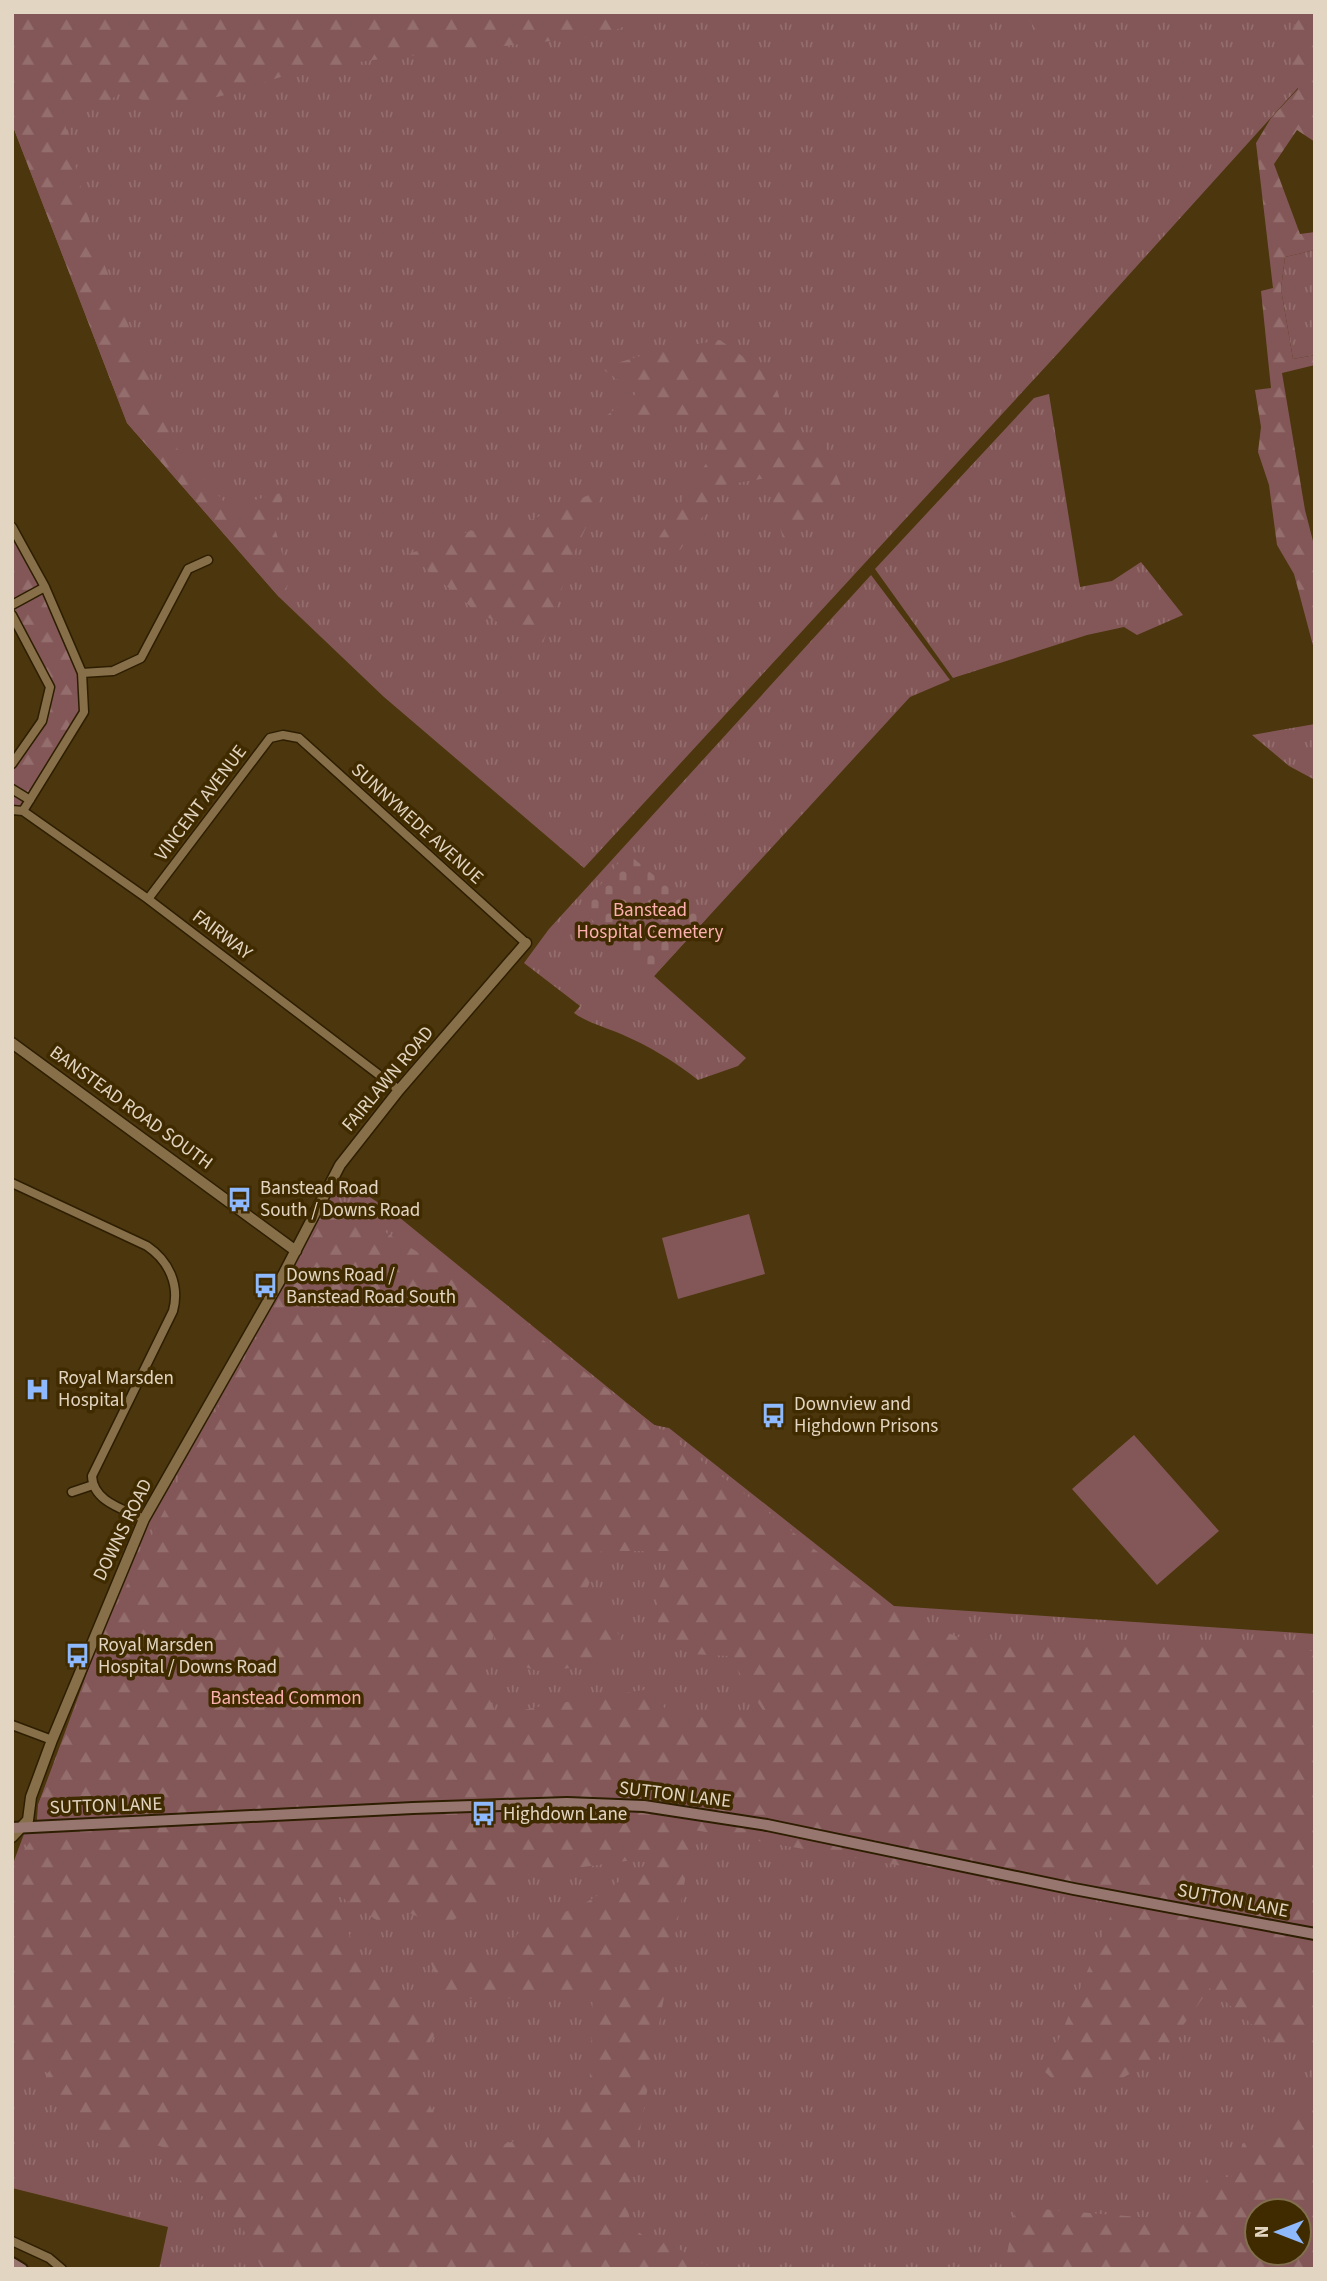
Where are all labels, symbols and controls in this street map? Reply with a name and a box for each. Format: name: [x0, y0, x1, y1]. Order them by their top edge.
street label: VINCENT AVENUE: [149, 740, 253, 866]
street label: SUNNYMEDE AVENUE: [345, 757, 489, 891]
park label: Banstead Hospital Cemetery: [577, 897, 724, 946]
street label: FAIRWAY: [186, 903, 258, 967]
street label: FAIRLAWN ROAD: [336, 1020, 440, 1138]
street label: BANSTEAD ROAD SOUTH: [44, 1039, 218, 1177]
place label: Banstead Road South / Downs Road: [260, 1175, 420, 1224]
bus stop icon: Banstead Road South / Downs Road: [226, 1185, 254, 1213]
place label: Downs Road / Banstead Road South: [286, 1262, 456, 1311]
bus stop icon: Downs Road / Banstead Road South: [252, 1272, 280, 1300]
place label: Royal Marsden Hospital: [58, 1365, 174, 1414]
hospital icon: Royal Marsden Hospital: [24, 1375, 52, 1403]
place label: Downview and Highdown Prisons: [794, 1391, 938, 1440]
bus stop icon: Downview and Highdown Prisons: [760, 1401, 788, 1429]
street label: DOWNS ROAD: [87, 1474, 159, 1586]
place label: Royal Marsden Hospital / Downs Road: [98, 1632, 277, 1681]
bus stop icon: Royal Marsden Hospital / Downs Road: [64, 1642, 92, 1670]
park label: Banstead Common: [210, 1685, 362, 1712]
street label: SUTTON LANE: [617, 1775, 733, 1815]
street label: SUTTON LANE: [49, 1791, 163, 1821]
bus stop icon: Highdown Lane: [469, 1800, 497, 1828]
place label: Highdown Lane: [503, 1801, 627, 1828]
street label: SUTTON LANE: [1175, 1877, 1291, 1925]
north arrow: [1243, 2197, 1313, 2267]
text: N: [1249, 2226, 1276, 2238]

